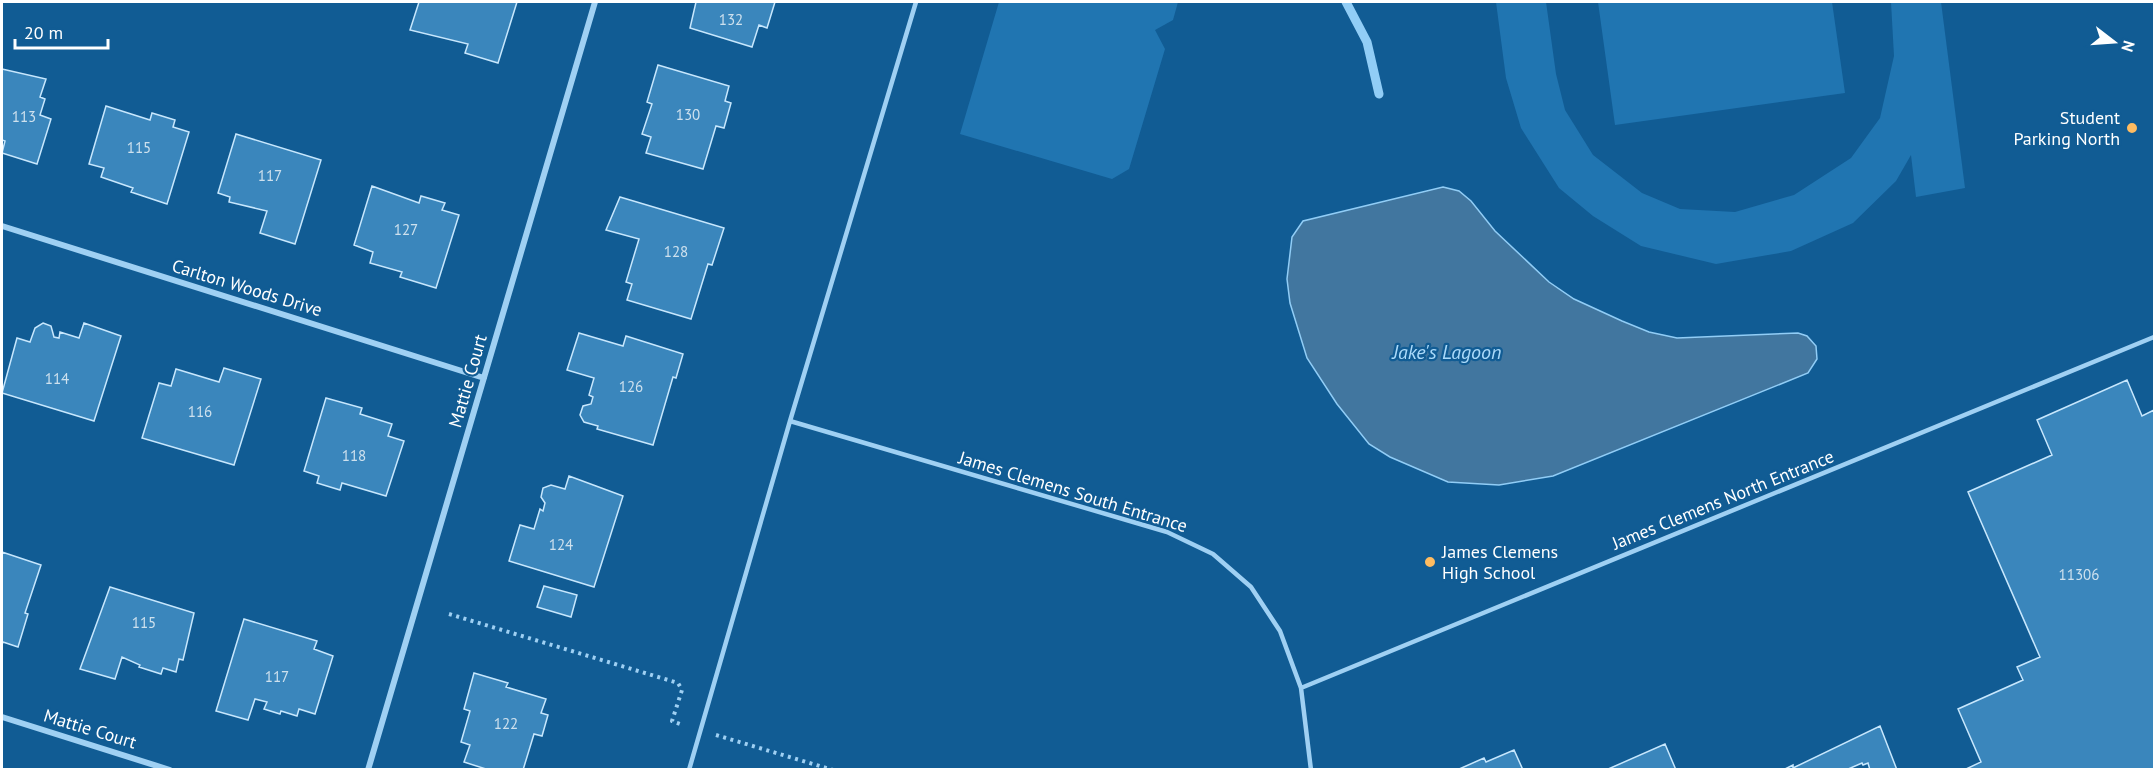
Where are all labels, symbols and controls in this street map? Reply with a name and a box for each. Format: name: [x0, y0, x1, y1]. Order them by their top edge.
house number: 132: [719, 10, 743, 29]
scale bar: [15, 12, 108, 50]
north arrow: [2084, 12, 2144, 72]
text: 20 m: [24, 21, 63, 44]
text: N: [2117, 38, 2139, 54]
house number: 130: [676, 105, 700, 124]
place label: Student Parking North: [2013, 106, 2120, 150]
house number: 113: [12, 107, 36, 126]
marker: Student Parking North: [2125, 121, 2139, 135]
house number: 115: [127, 138, 151, 157]
house number: 117: [258, 166, 282, 185]
house number: 127: [394, 220, 418, 239]
house number: 128: [664, 242, 688, 261]
street label: Carlton Woods Drive: [169, 254, 325, 321]
street label: Mattie Court: [443, 332, 492, 430]
water label: Jake's Lagoon: [1391, 339, 1501, 365]
house number: 114: [45, 369, 69, 388]
house number: 126: [619, 377, 643, 396]
house number: 116: [188, 402, 212, 421]
street label: James Clemens North Entrance: [1607, 444, 1837, 555]
street label: James Clemens South Entrance: [955, 445, 1190, 537]
house number: 118: [342, 446, 366, 465]
house number: 124: [549, 535, 573, 554]
place label: James Clemens High School: [1441, 540, 1558, 584]
marker: James Clemens High School: [1423, 555, 1437, 569]
house number: 11306: [2059, 565, 2099, 584]
house number: 115: [132, 613, 156, 632]
house number: 117: [265, 667, 289, 686]
street label: Mattie Court: [41, 704, 139, 754]
house number: 122: [494, 714, 518, 733]

